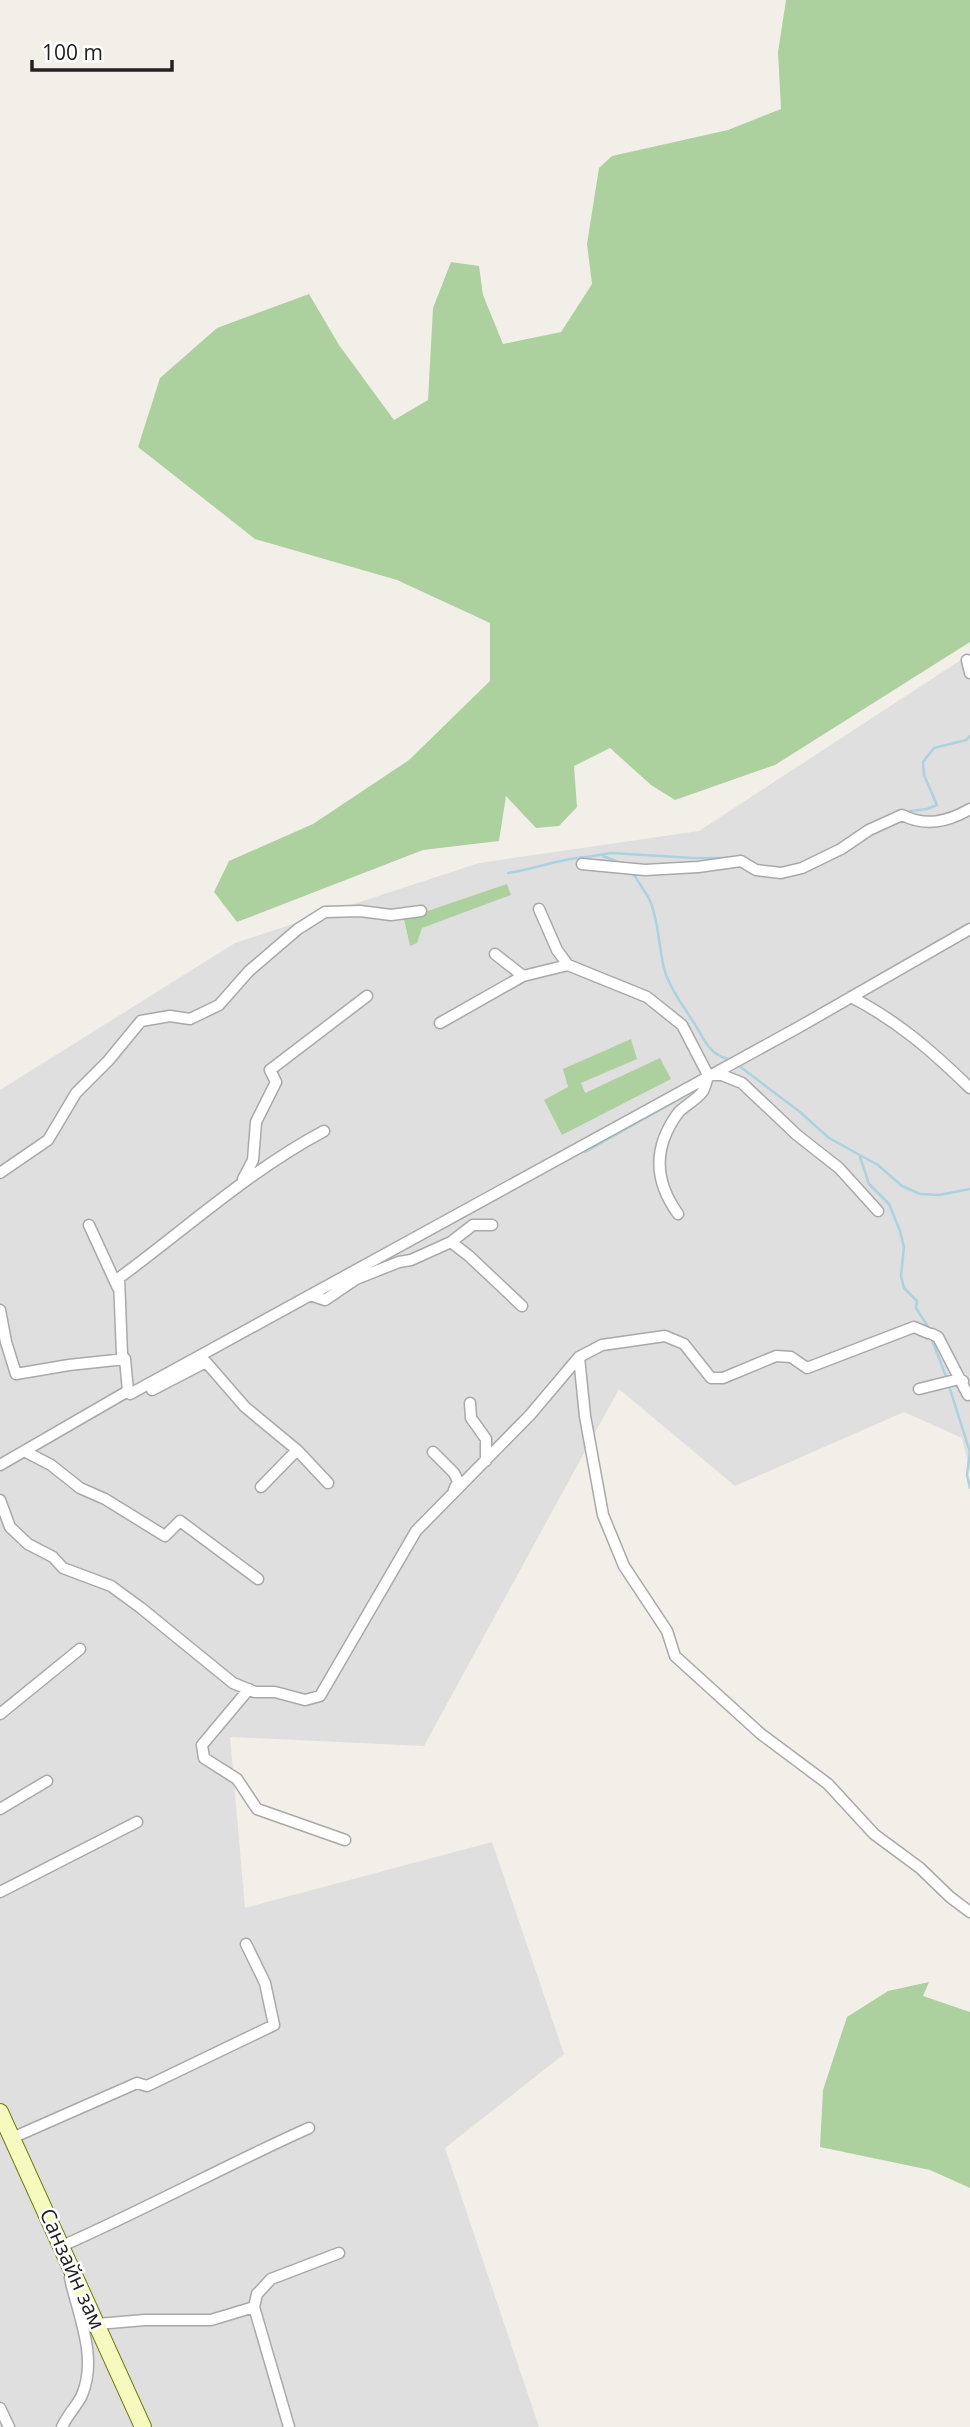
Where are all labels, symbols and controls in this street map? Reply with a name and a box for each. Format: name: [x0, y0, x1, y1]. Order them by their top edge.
scale bar: [32, 28, 172, 72]
text: 100 m: [42, 38, 103, 66]
street label: Санзайн зам: [34, 2204, 112, 2333]

